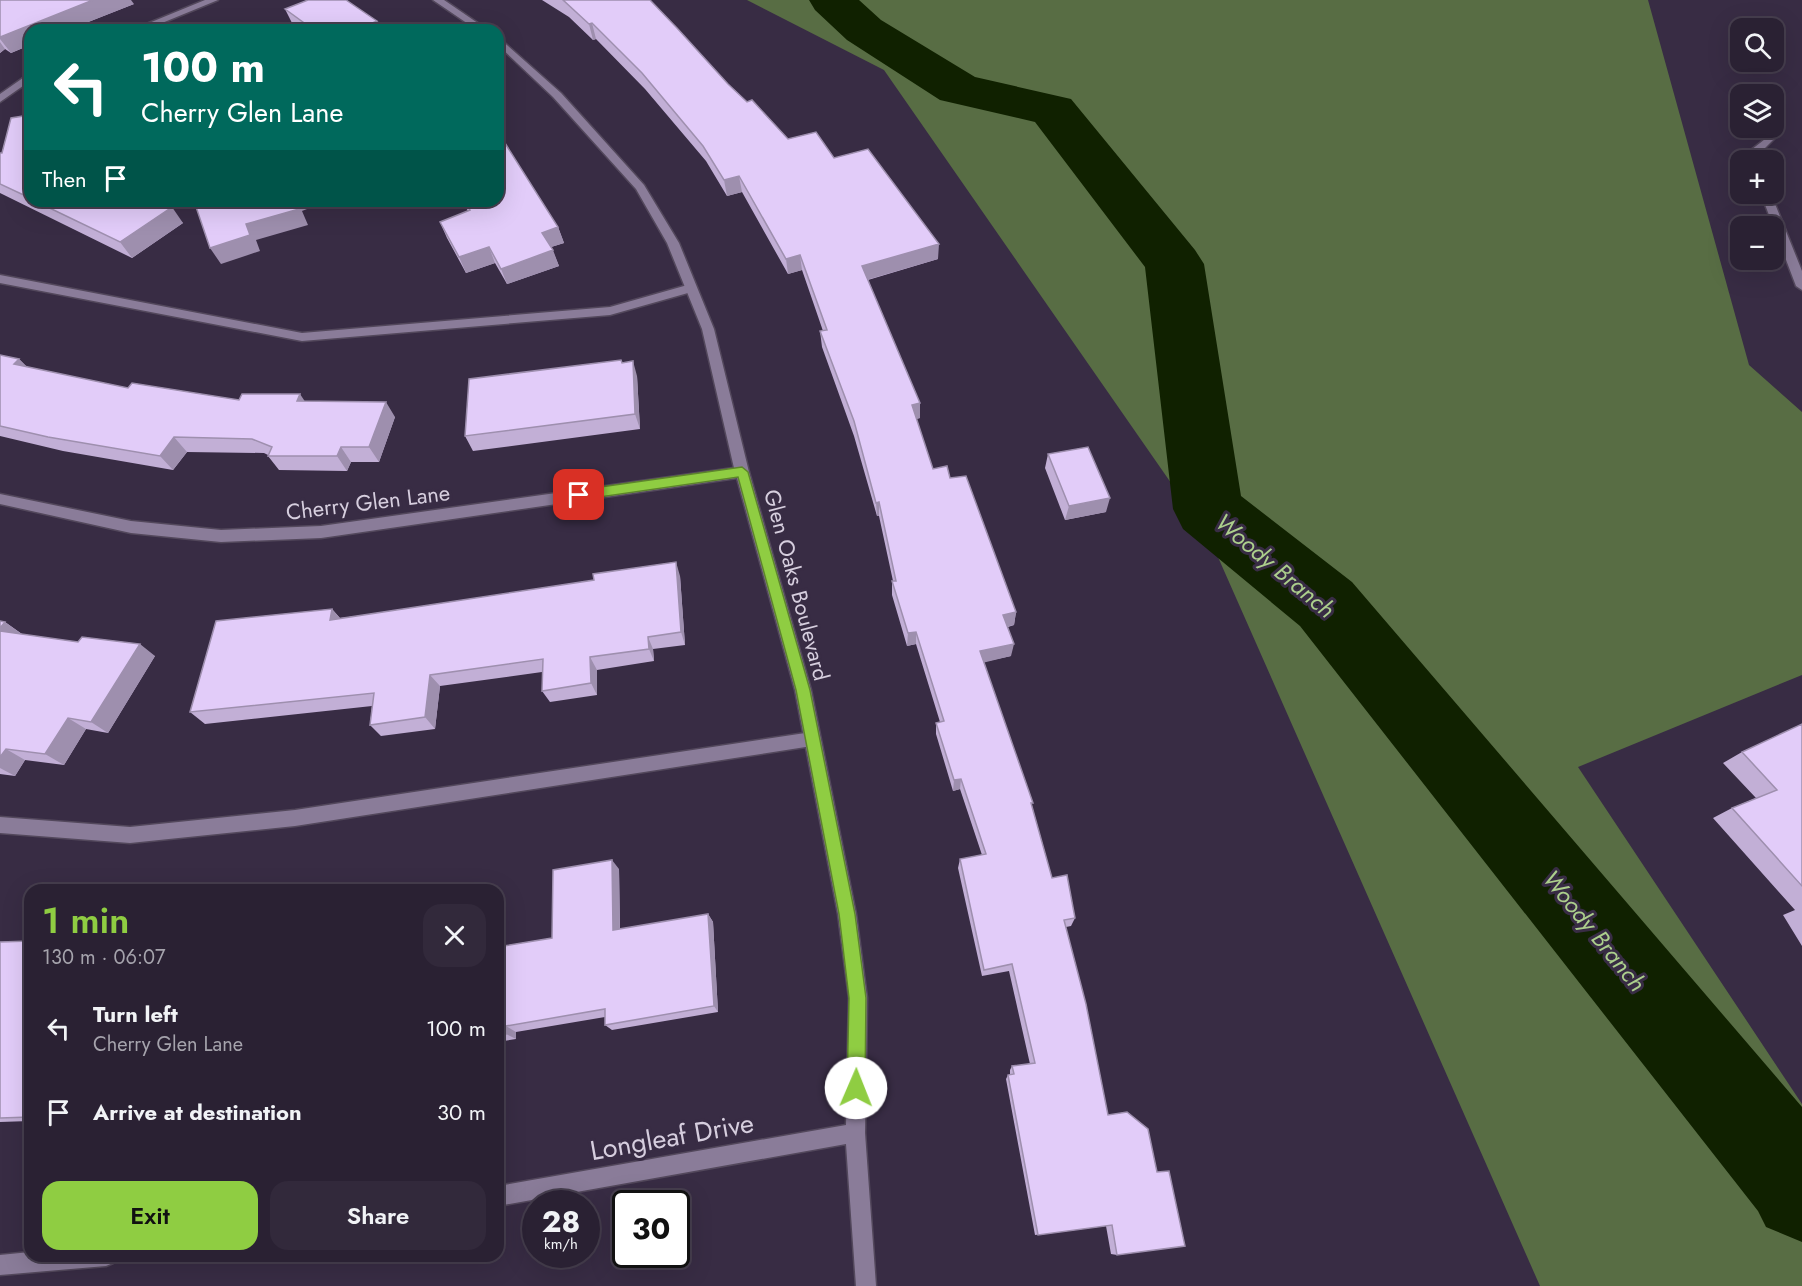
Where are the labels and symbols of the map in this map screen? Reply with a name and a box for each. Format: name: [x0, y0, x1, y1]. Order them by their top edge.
pin: [553, 469, 604, 520]
street label: Cherry Glen Lane: [284, 476, 452, 528]
street label: Glen Oaks Boulevard: [756, 486, 838, 684]
water label: Woody Branch: [1208, 505, 1343, 626]
water label: Woody Branch: [1534, 862, 1654, 999]
position arrow: [824, 1056, 888, 1120]
street label: Longleaf Drive: [587, 1103, 757, 1170]
speed limit sign: 30: [612, 1190, 690, 1268]

